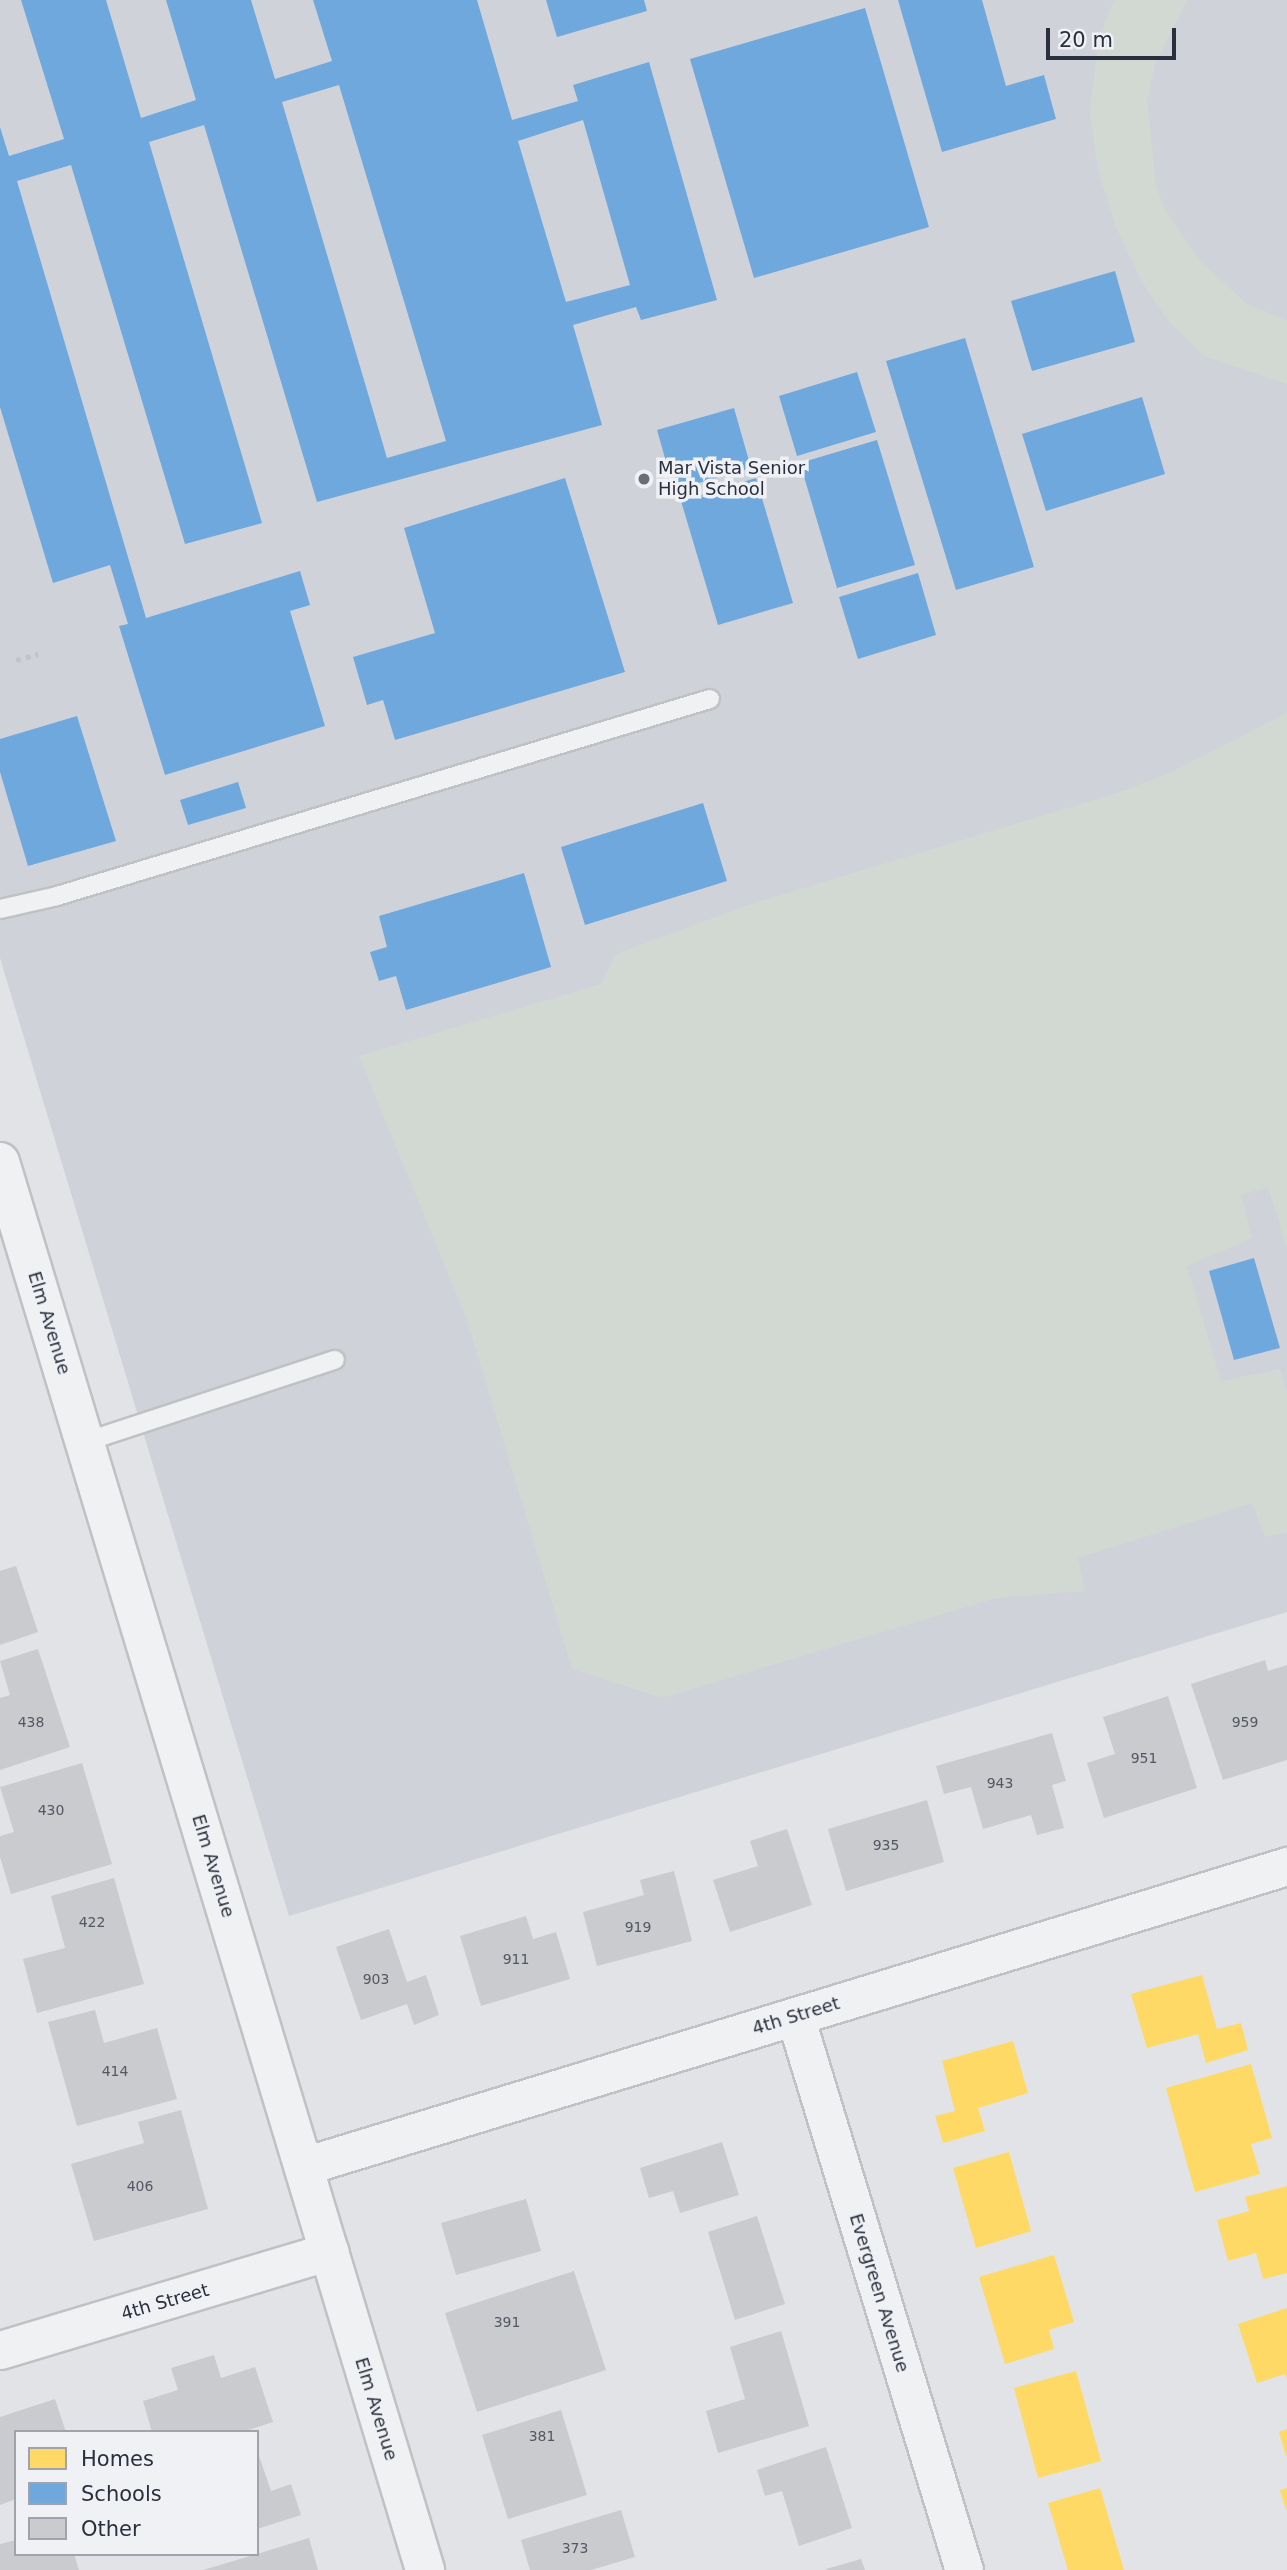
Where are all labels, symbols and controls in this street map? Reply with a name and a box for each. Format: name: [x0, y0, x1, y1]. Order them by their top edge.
scale bar: [1049, 14, 1178, 58]
text: 20 m: [1059, 28, 1113, 52]
place label: Mar Vista Senior High School: [658, 458, 805, 500]
marker: Mar Vista Senior High School: [636, 471, 652, 487]
street label: Elm Avenue: [23, 1269, 75, 1377]
house number: 438: [18, 1714, 44, 1730]
house number: 959: [1232, 1714, 1258, 1730]
house number: 951: [1131, 1750, 1157, 1766]
house number: 943: [987, 1775, 1013, 1791]
house number: 430: [38, 1802, 64, 1818]
street label: Elm Avenue: [187, 1812, 239, 1920]
house number: 935: [873, 1837, 899, 1853]
house number: 422: [79, 1914, 105, 1930]
house number: 919: [625, 1919, 651, 1935]
house number: 911: [503, 1951, 529, 1967]
house number: 903: [363, 1971, 389, 1987]
street label: 4th Street: [750, 1992, 842, 2040]
house number: 414: [102, 2063, 128, 2079]
house number: 406: [127, 2178, 153, 2194]
street label: Evergreen Avenue: [845, 2211, 913, 2375]
street label: 4th Street: [119, 2279, 211, 2325]
house number: 391: [494, 2314, 520, 2330]
street label: Elm Avenue: [350, 2355, 402, 2463]
house number: 381: [529, 2428, 555, 2444]
legend: [14, 2430, 259, 2556]
text: Homes: [81, 2447, 154, 2471]
text: Schools: [81, 2482, 162, 2506]
text: Other: [81, 2517, 141, 2541]
house number: 373: [562, 2540, 588, 2556]

